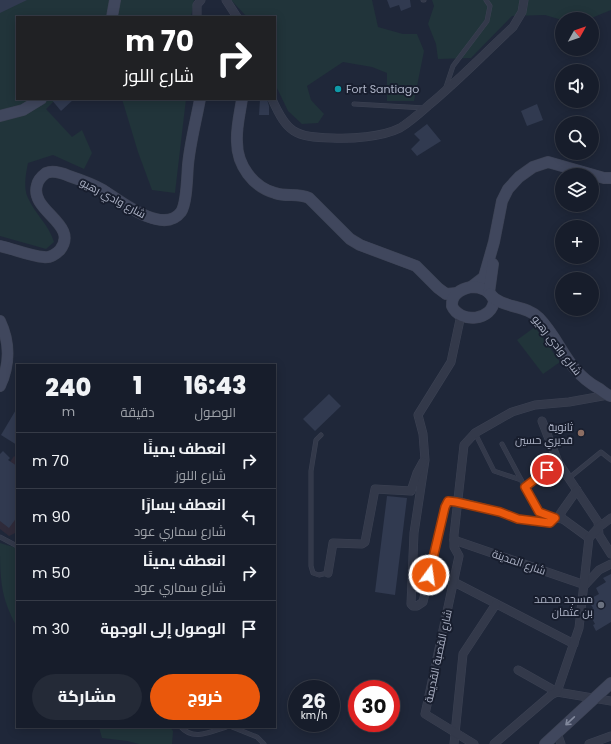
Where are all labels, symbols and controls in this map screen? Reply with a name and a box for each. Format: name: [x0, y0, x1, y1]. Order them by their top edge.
north arrow: [555, 12, 599, 56]
map controls: [555, 12, 599, 316]
text: 70 m: [125, 22, 194, 61]
icon: right: [208, 32, 260, 84]
text: شارع اللوز: [124, 63, 194, 88]
button: sound: [555, 64, 599, 108]
place label: Fort Santiago: [346, 81, 419, 97]
marker: Fort Santiago: [333, 84, 343, 94]
button: search: [555, 116, 599, 160]
button: layers: [555, 168, 599, 212]
street label: شارع وادي رهيو: [77, 174, 149, 223]
button: +: [555, 220, 599, 264]
button: −: [555, 272, 599, 316]
street label: شارع وادي رهيو: [528, 311, 586, 379]
text: 1: [133, 369, 142, 402]
text: 16:43: [184, 369, 247, 402]
text: 240: [45, 371, 91, 404]
text: m: [62, 402, 75, 421]
text: دقيقة: [121, 403, 154, 422]
text: الوصول: [195, 403, 236, 422]
place label: ثانوية قديري حسين: [515, 419, 573, 449]
marker: ثانوية قديري حسين: [576, 428, 586, 438]
text: انعطف يمينًا: [143, 438, 226, 459]
text: 70 m: [32, 450, 69, 471]
icon: right: [238, 450, 260, 472]
pin: [530, 453, 564, 487]
icon: arrive: [536, 459, 558, 481]
text: شارع اللوز: [175, 466, 226, 485]
text: انعطف يسارًا: [141, 494, 226, 515]
text: 90 m: [32, 506, 70, 527]
icon: left: [238, 506, 260, 528]
text: شارع سماري عود: [134, 522, 226, 541]
street label: شارع المدينة: [490, 545, 548, 579]
text: انعطف يمينًا: [143, 550, 226, 571]
position arrow: [408, 554, 450, 596]
text: 50 m: [32, 562, 70, 583]
icon: right: [238, 562, 260, 584]
text: شارع سماري عود: [134, 578, 226, 597]
place label: مسجد محمد بن عثمان: [534, 591, 593, 620]
marker: مسجد محمد بن عثمان: [596, 600, 606, 610]
street label: شارع القصبة القديمة: [420, 608, 456, 704]
text: 30 m: [32, 618, 70, 639]
text: الوصول إلى الوجهة: [100, 618, 226, 639]
icon: arrive: [238, 618, 260, 640]
button: مشاركة: [32, 674, 142, 720]
button: خروج: [150, 674, 260, 720]
speed limit sign: 30: [348, 680, 400, 732]
text: 26: [302, 687, 326, 715]
text: km/h: [301, 708, 327, 723]
one-way arrow: [565, 716, 575, 726]

